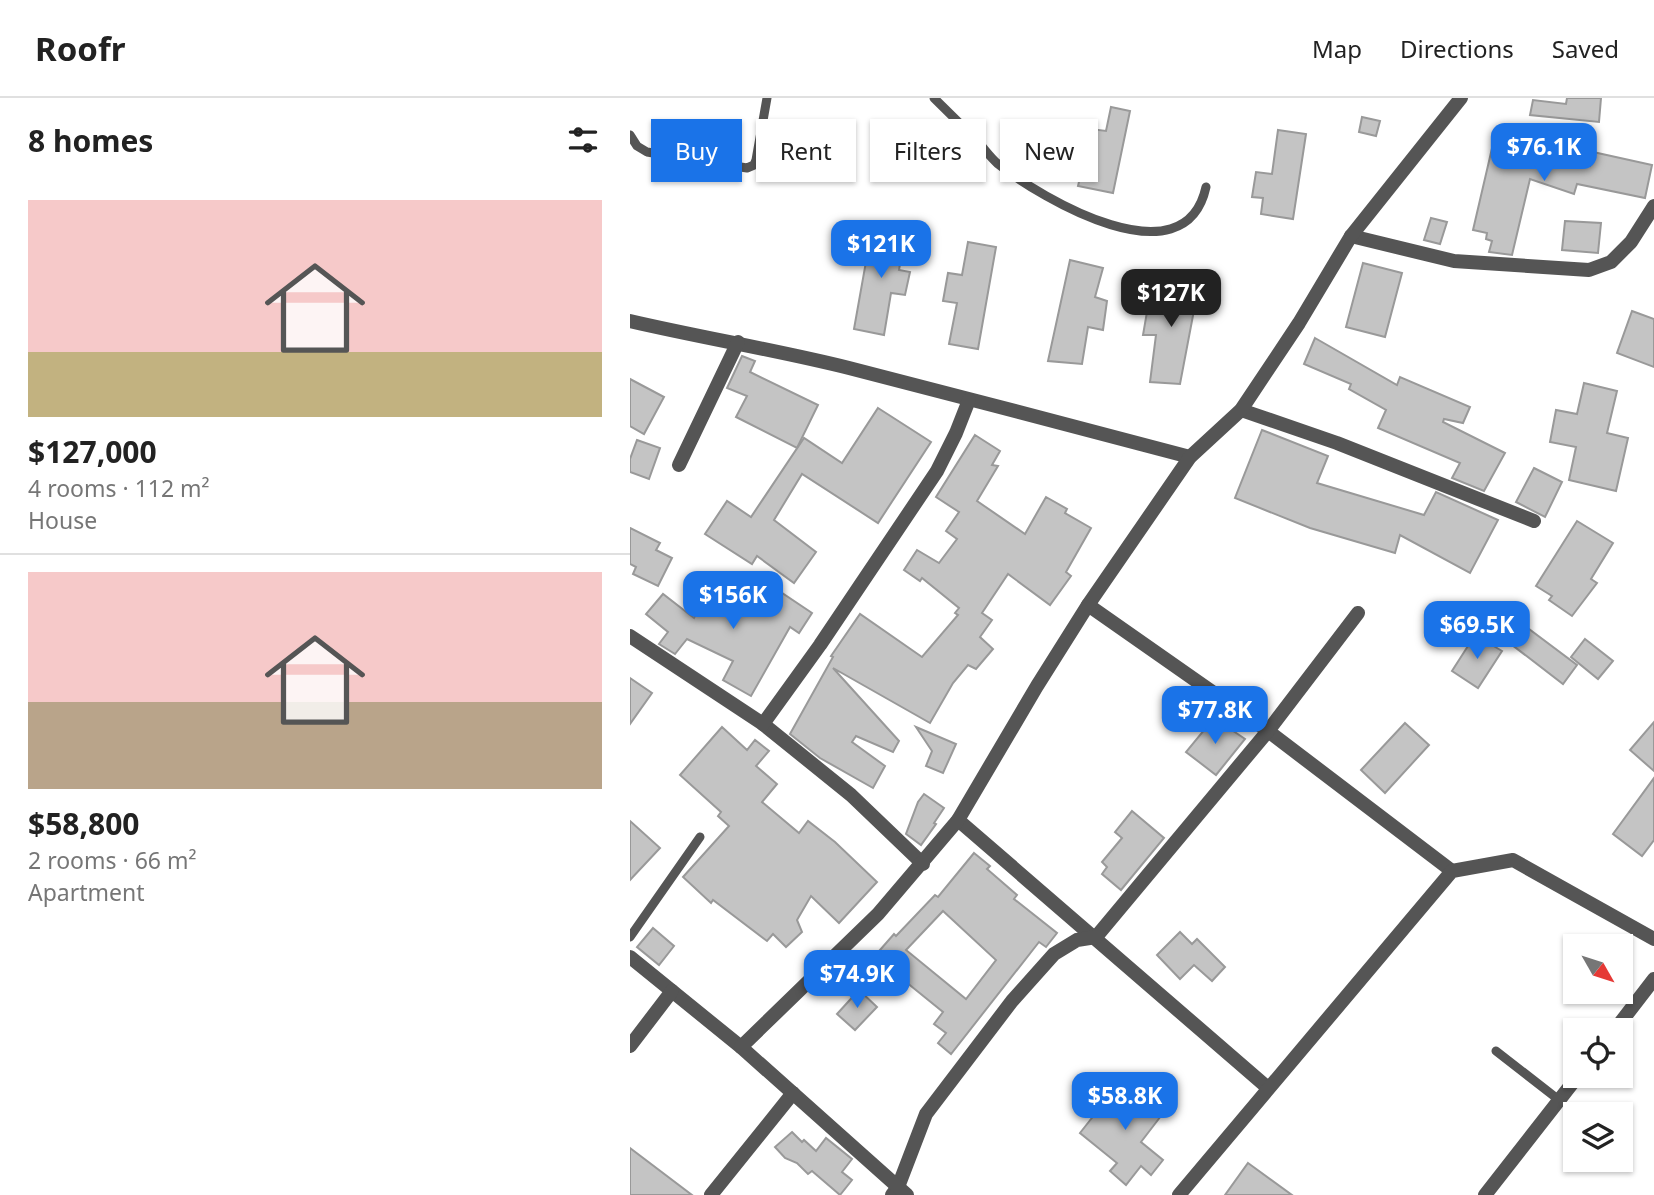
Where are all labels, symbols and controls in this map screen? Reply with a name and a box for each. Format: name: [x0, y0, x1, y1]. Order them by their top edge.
text: Roofr: [35, 26, 125, 71]
text: Map: [1312, 32, 1362, 65]
text: Directions: [1400, 32, 1514, 65]
text: Saved: [1552, 32, 1619, 65]
chip: Buy: [651, 119, 742, 182]
chip: Rent: [756, 119, 856, 182]
chip: Filters: [870, 119, 986, 182]
chip: New: [1000, 119, 1098, 182]
text: 8 homes: [28, 120, 153, 161]
icon: filters: [564, 121, 602, 159]
pin: $76.1K: [1487, 123, 1601, 183]
text: $76.1K: [1507, 130, 1581, 162]
pin: $121K: [832, 220, 930, 280]
text: $121K: [847, 227, 915, 259]
icon: home: [252, 245, 378, 371]
pin: $127K: [1122, 270, 1220, 329]
text: $127K: [1137, 276, 1205, 308]
text: $127,000: [28, 431, 157, 472]
text: 4 rooms · 112 m²: [28, 472, 210, 504]
text: House: [28, 504, 97, 536]
pin: $156K: [684, 572, 782, 631]
text: $156K: [699, 578, 767, 610]
pin: $69.5K: [1420, 602, 1534, 661]
text: $69.5K: [1440, 608, 1514, 640]
icon: home: [252, 617, 378, 743]
pin: $77.8K: [1158, 686, 1272, 746]
text: $77.8K: [1178, 693, 1252, 725]
text: $58,800: [28, 803, 140, 844]
text: 2 rooms · 66 m²: [28, 844, 197, 876]
text: Apartment: [28, 876, 145, 908]
north arrow: [1563, 934, 1633, 1004]
map controls: [1563, 934, 1633, 1172]
pin: $74.9K: [800, 950, 914, 1010]
text: $74.9K: [820, 957, 894, 989]
button: locate: [1563, 1018, 1633, 1088]
pin: $58.8K: [1068, 1072, 1182, 1132]
text: $58.8K: [1088, 1079, 1162, 1111]
button: layers: [1563, 1102, 1633, 1172]

